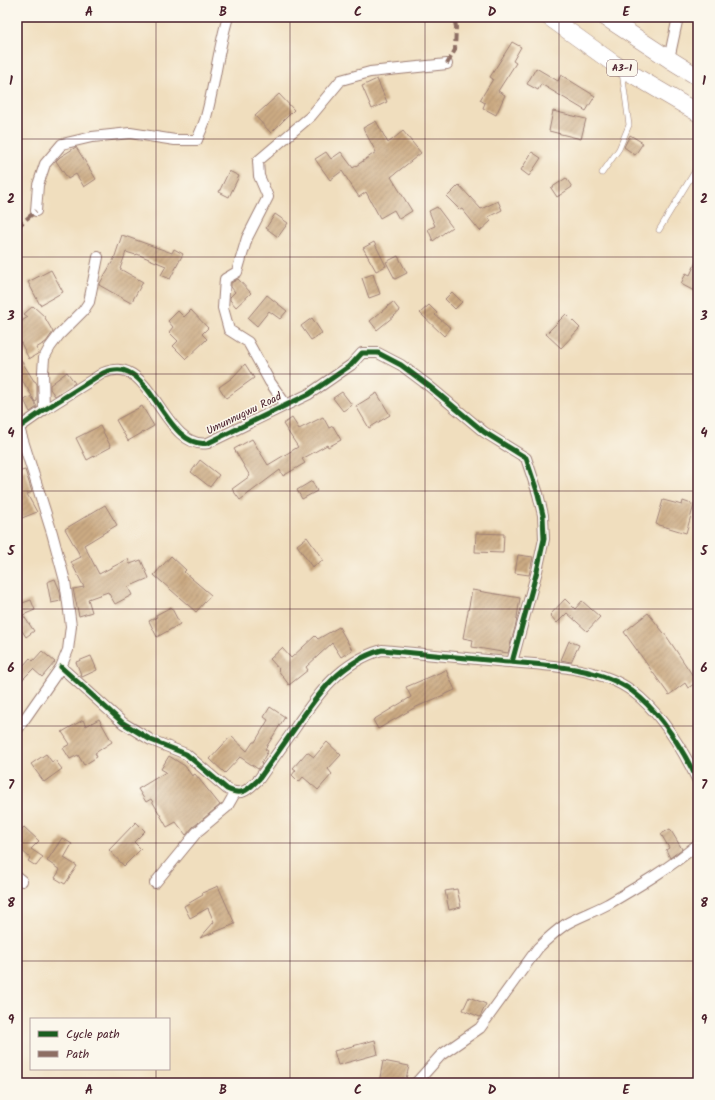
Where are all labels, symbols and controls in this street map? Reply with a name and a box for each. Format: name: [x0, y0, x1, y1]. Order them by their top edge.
text: A: [85, 2, 93, 23]
text: B: [219, 2, 227, 23]
text: C: [354, 2, 362, 23]
text: D: [488, 2, 497, 23]
text: E: [622, 2, 630, 23]
road number: A3-1: [607, 60, 637, 76]
text: 1: [9, 71, 13, 92]
text: 1: [702, 71, 706, 92]
text: 2: [7, 189, 15, 210]
text: 2: [700, 189, 708, 210]
text: 3: [6, 306, 15, 327]
text: 3: [699, 306, 708, 327]
street label: Umunnugwu Road: [203, 388, 285, 440]
text: 4: [7, 423, 15, 444]
text: 4: [700, 423, 708, 444]
text: 5: [7, 541, 16, 562]
text: 5: [700, 541, 709, 562]
text: 6: [7, 658, 15, 679]
text: 6: [700, 658, 708, 679]
text: 7: [8, 775, 15, 796]
text: 7: [701, 775, 708, 796]
text: 8: [7, 893, 15, 914]
text: 8: [700, 893, 708, 914]
text: 9: [8, 1010, 15, 1031]
text: 9: [701, 1010, 708, 1031]
legend: [30, 1018, 170, 1070]
text: Cycle path: [66, 1025, 120, 1044]
text: Path: [66, 1045, 89, 1064]
text: A: [85, 1080, 93, 1100]
text: B: [219, 1080, 227, 1100]
text: C: [354, 1080, 362, 1100]
text: D: [488, 1080, 497, 1100]
text: E: [622, 1080, 630, 1100]

